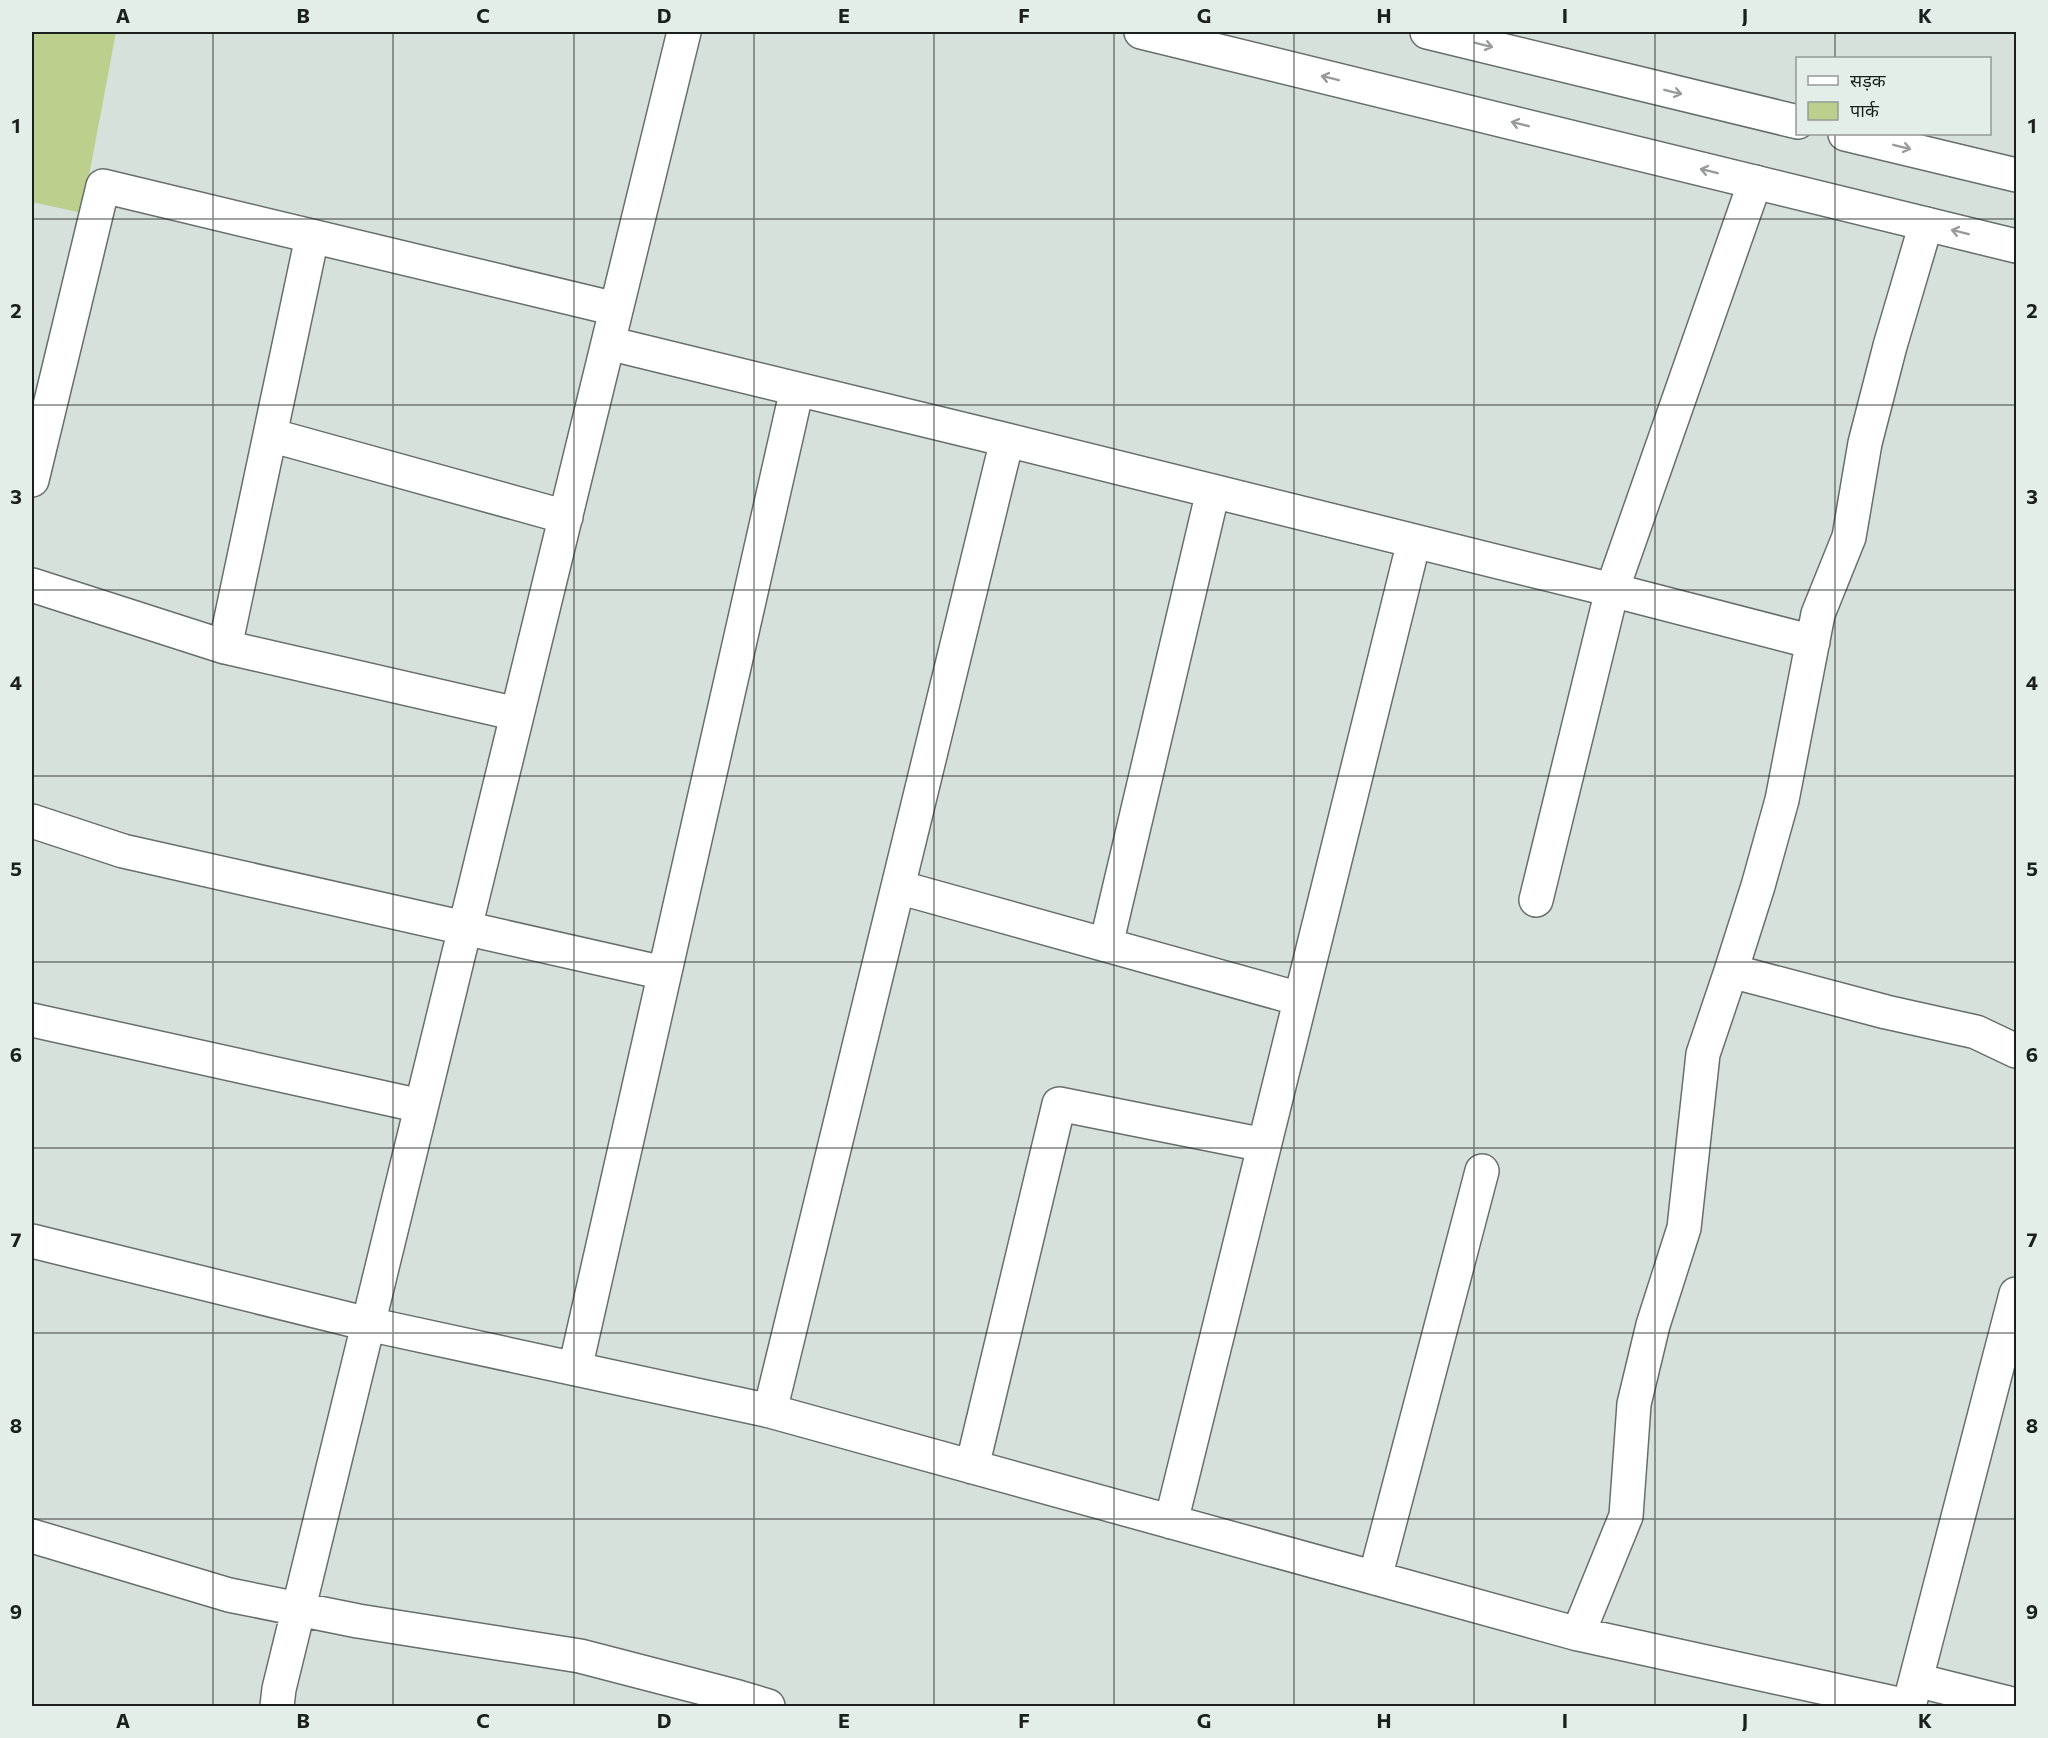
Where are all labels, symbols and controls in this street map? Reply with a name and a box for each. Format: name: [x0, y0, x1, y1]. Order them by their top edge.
text: A: [116, 3, 130, 27]
text: B: [296, 3, 310, 27]
text: C: [476, 3, 490, 27]
text: D: [657, 3, 671, 27]
text: E: [838, 3, 850, 27]
text: F: [1018, 3, 1030, 27]
text: G: [1197, 3, 1211, 27]
text: H: [1377, 3, 1392, 27]
text: I: [1562, 3, 1568, 27]
text: J: [1742, 3, 1748, 27]
text: K: [1918, 3, 1932, 27]
one-way arrow: [1474, 40, 1493, 52]
legend: [1796, 57, 1991, 135]
text: सड़क: [1850, 69, 1887, 91]
one-way arrow: [1321, 71, 1340, 83]
one-way arrow: [1663, 86, 1682, 98]
text: पार्क: [1850, 99, 1880, 121]
text: 1: [11, 113, 21, 137]
text: 1: [2027, 113, 2037, 137]
one-way arrow: [1510, 118, 1529, 130]
one-way arrow: [1892, 142, 1911, 154]
one-way arrow: [1700, 164, 1719, 176]
one-way arrow: [1950, 226, 1969, 238]
text: 2: [10, 298, 22, 322]
text: 2: [2026, 298, 2038, 322]
text: 3: [10, 484, 22, 508]
text: 3: [2026, 484, 2038, 508]
text: 4: [10, 670, 22, 694]
text: 4: [2026, 670, 2038, 694]
text: 5: [10, 856, 22, 880]
text: 5: [2026, 856, 2038, 880]
text: 6: [10, 1042, 22, 1066]
text: 6: [2026, 1042, 2038, 1066]
text: 7: [11, 1227, 22, 1251]
text: 7: [2027, 1227, 2038, 1251]
text: 8: [10, 1413, 22, 1437]
text: 8: [2026, 1413, 2038, 1437]
text: 9: [10, 1599, 22, 1623]
text: 9: [2026, 1599, 2038, 1623]
text: A: [116, 1708, 130, 1732]
text: B: [296, 1708, 310, 1732]
text: C: [476, 1708, 490, 1732]
text: D: [657, 1708, 671, 1732]
text: E: [838, 1708, 850, 1732]
text: F: [1018, 1708, 1030, 1732]
text: G: [1197, 1708, 1211, 1732]
text: H: [1377, 1708, 1392, 1732]
text: I: [1562, 1708, 1568, 1732]
text: J: [1742, 1708, 1748, 1732]
text: K: [1918, 1708, 1932, 1732]

